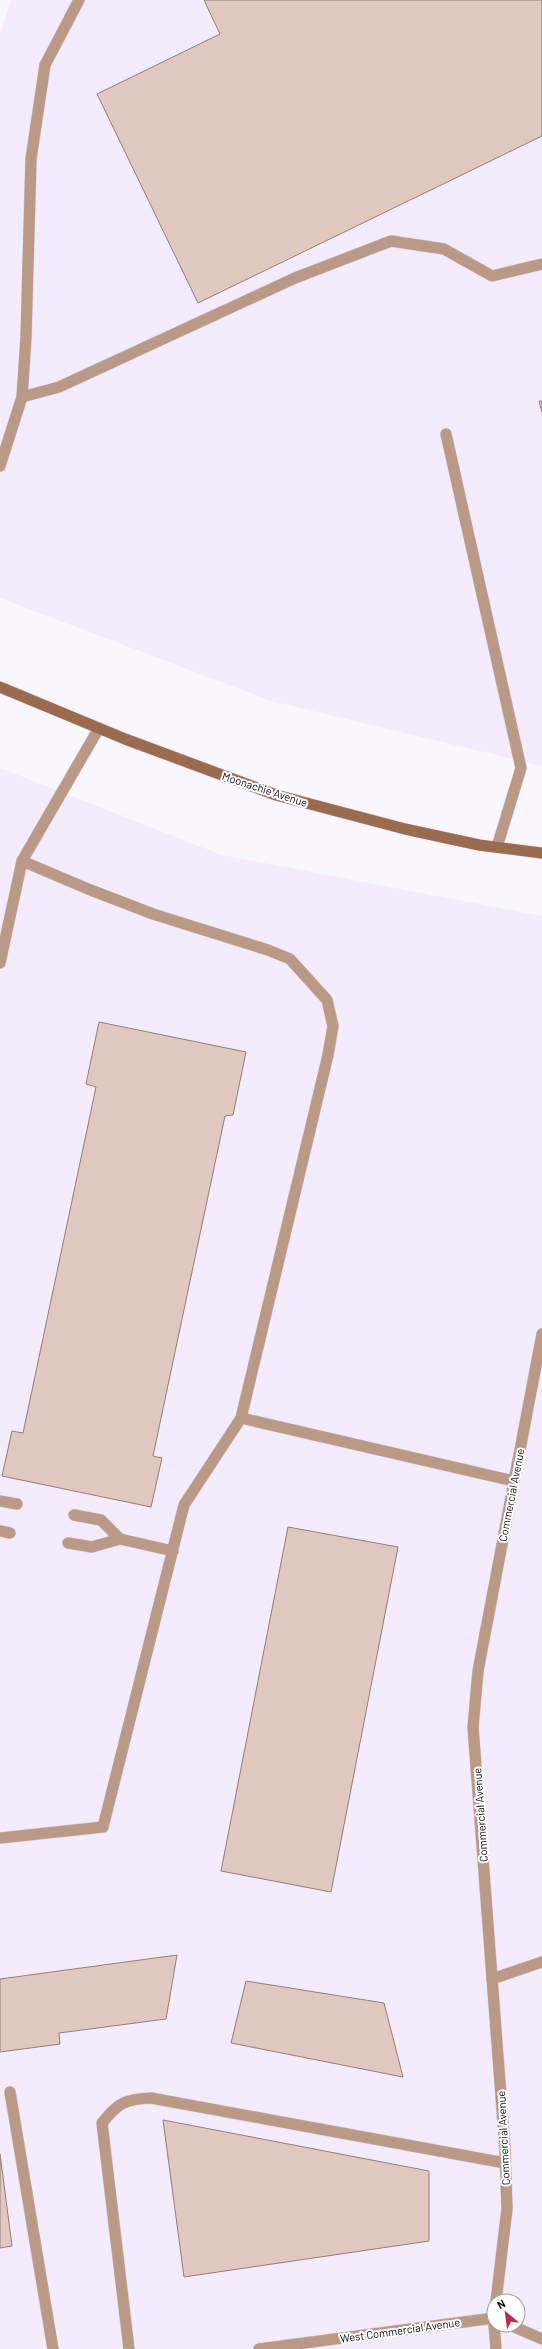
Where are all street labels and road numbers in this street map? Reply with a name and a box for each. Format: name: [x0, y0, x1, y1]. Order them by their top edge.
street label: Moonachie Avenue: [221, 769, 309, 809]
street label: Commercial Avenue: [496, 1447, 526, 1543]
street label: Commercial Avenue: [470, 1767, 490, 1863]
street label: Commercial Avenue: [494, 2090, 512, 2185]
street label: West Commercial Avenue: [339, 2315, 461, 2345]

